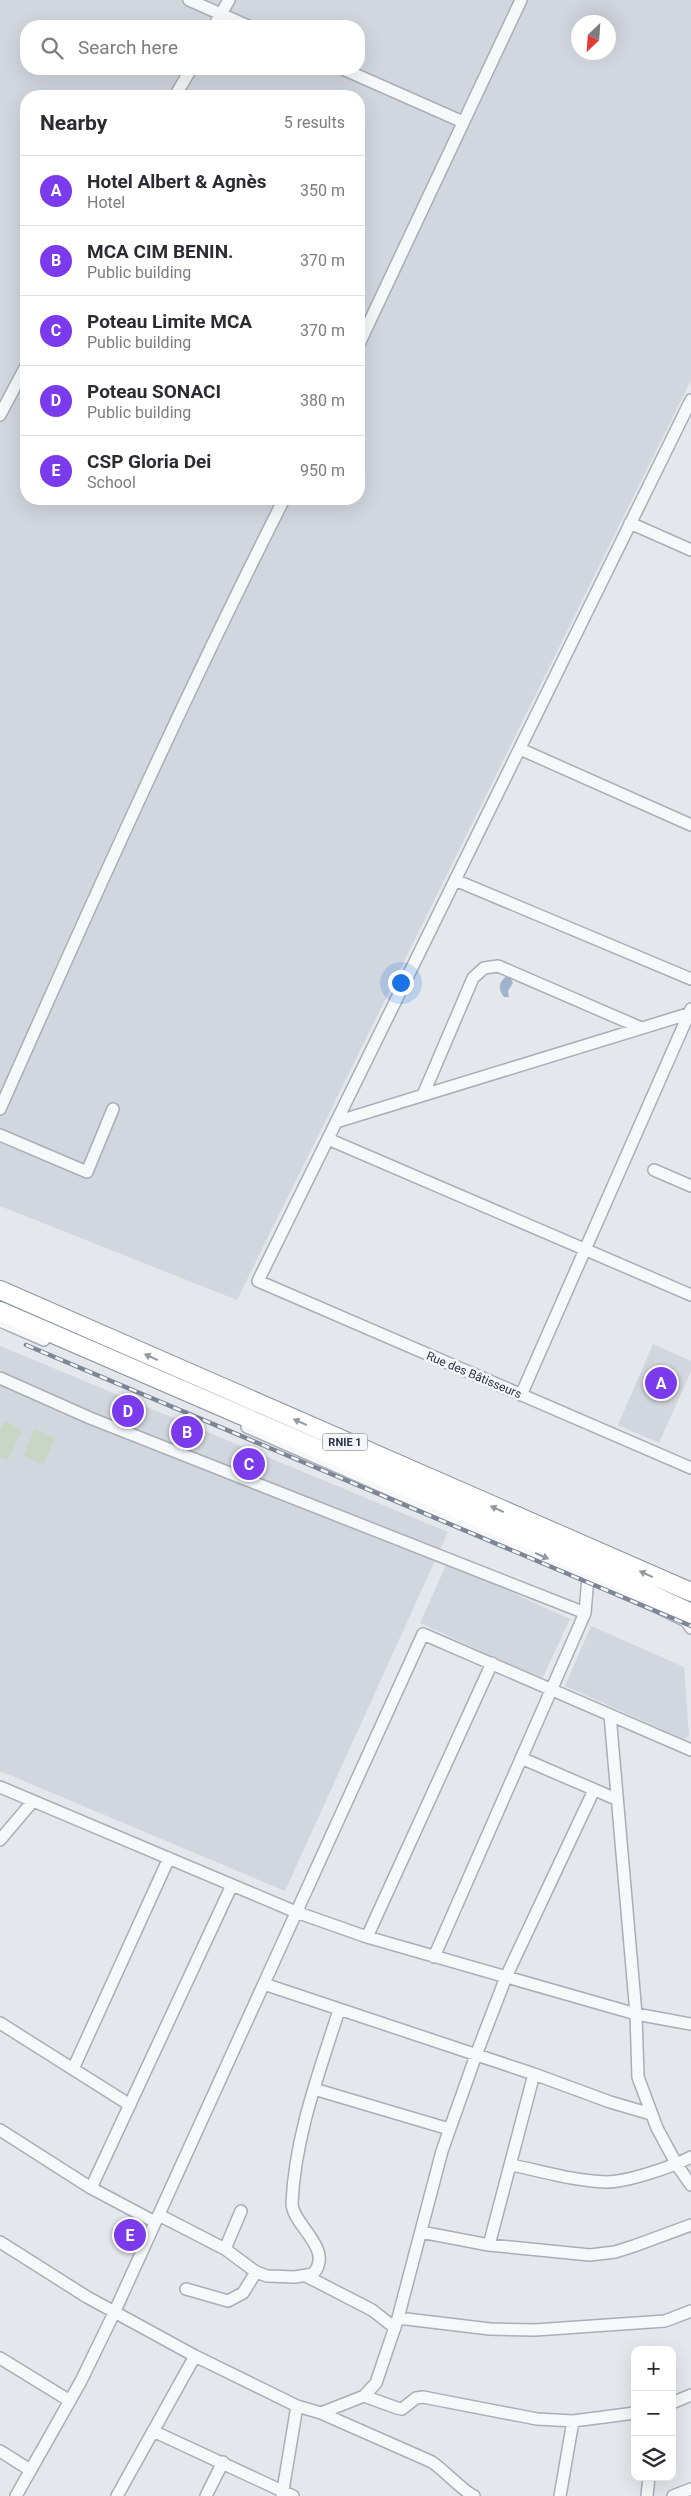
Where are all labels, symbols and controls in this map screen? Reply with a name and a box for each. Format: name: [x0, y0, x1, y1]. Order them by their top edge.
north arrow: [571, 15, 616, 60]
search box: [20, 20, 365, 75]
icon: search: [38, 34, 66, 62]
text: Search here: [78, 36, 178, 59]
text: Nearby: [40, 111, 107, 135]
text: 5 results: [284, 113, 345, 132]
text: Hotel Albert & Agnès: [87, 170, 266, 193]
text: A: [51, 181, 61, 200]
text: 350 m: [300, 181, 345, 200]
text: Hotel: [87, 193, 125, 212]
text: MCA CIM BENIN.: [87, 240, 234, 263]
text: B: [51, 251, 61, 270]
text: 370 m: [300, 251, 345, 270]
text: Public building: [87, 263, 191, 282]
text: Poteau Limite MCA: [87, 310, 252, 333]
text: C: [51, 321, 61, 340]
text: 370 m: [300, 321, 345, 340]
text: Public building: [87, 333, 191, 352]
text: Poteau SONACI: [87, 380, 221, 403]
text: D: [51, 391, 61, 410]
text: 380 m: [300, 391, 345, 410]
text: Public building: [87, 403, 191, 422]
text: CSP Gloria Dei: [87, 450, 211, 473]
text: E: [52, 461, 61, 480]
text: 950 m: [300, 461, 345, 480]
text: School: [87, 473, 136, 492]
your location: [388, 970, 414, 996]
street label: Rue des Bâtisseurs: [424, 1349, 524, 1401]
one-way arrow: [144, 1352, 158, 1360]
pin: A: [645, 1364, 677, 1402]
pin: D: [112, 1392, 144, 1430]
pin: B: [171, 1413, 203, 1451]
one-way arrow: [293, 1418, 307, 1426]
road number: RNIE 1: [322, 1434, 368, 1450]
pin: C: [233, 1445, 265, 1483]
one-way arrow: [490, 1504, 504, 1512]
one-way arrow: [535, 1553, 549, 1561]
one-way arrow: [639, 1570, 653, 1578]
pin: E: [114, 2216, 146, 2254]
map controls: [631, 2346, 676, 2481]
button: +: [631, 2346, 676, 2391]
button: −: [631, 2391, 676, 2436]
button: layers: [631, 2436, 676, 2481]

